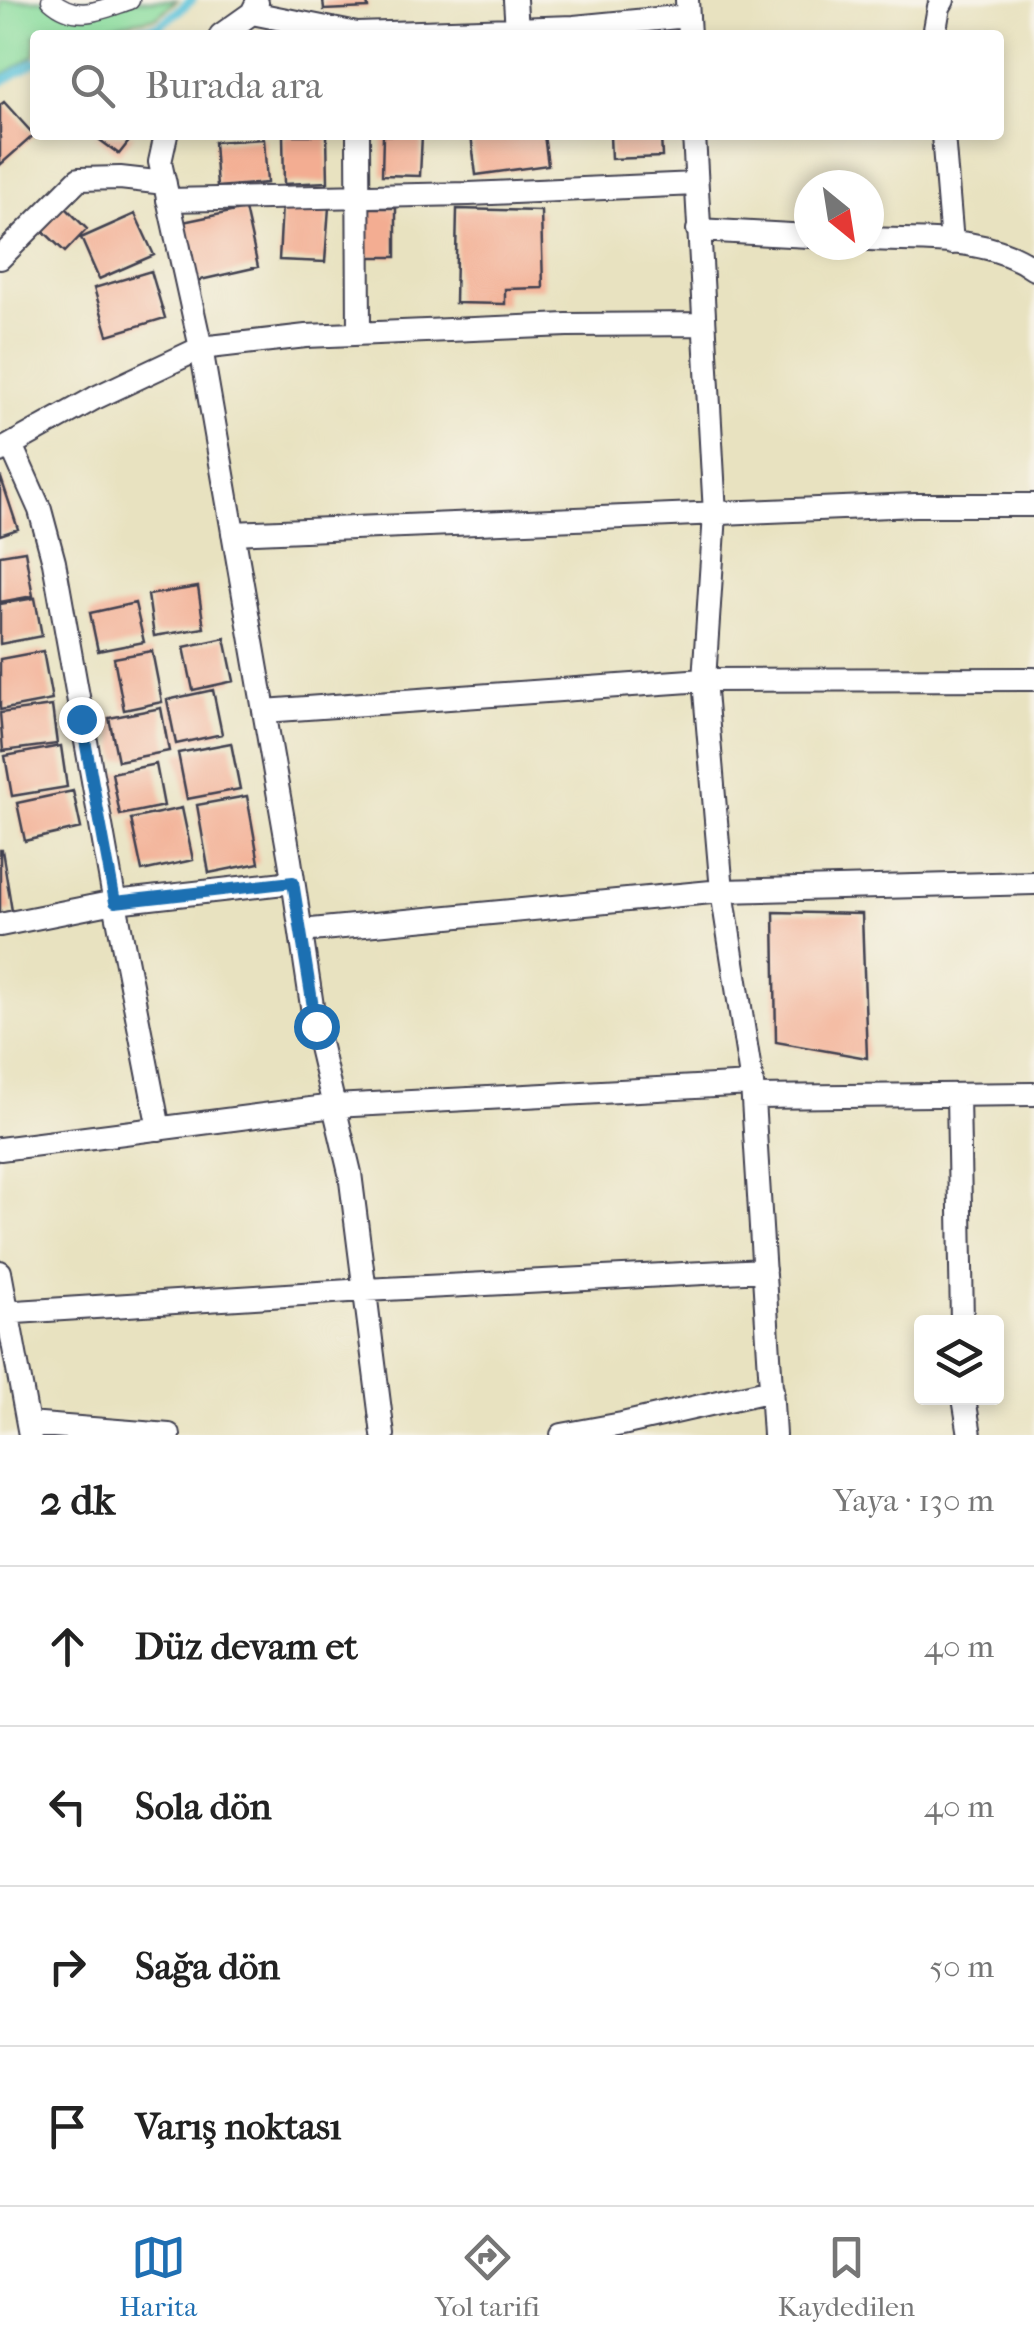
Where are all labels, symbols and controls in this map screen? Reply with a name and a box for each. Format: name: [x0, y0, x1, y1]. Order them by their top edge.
search box: [30, 30, 1004, 140]
icon: search: [65, 58, 120, 113]
text: Burada ara: [145, 63, 323, 108]
north arrow: [794, 170, 884, 260]
route end: [59, 697, 105, 743]
route start: [294, 1004, 340, 1050]
map controls: [914, 1315, 1004, 1405]
button: layers: [914, 1315, 1004, 1405]
text: 2 dk: [40, 1476, 115, 1525]
text: Yaya · 130 m: [833, 1482, 994, 1519]
icon: ahead: [40, 1619, 95, 1674]
text: Düz devam et: [135, 1624, 358, 1669]
text: 40 m: [924, 1628, 994, 1665]
icon: left: [40, 1779, 95, 1834]
text: Sola dön: [135, 1784, 272, 1829]
text: 40 m: [924, 1788, 994, 1825]
icon: right: [40, 1939, 95, 1994]
text: Sağa dön: [135, 1944, 280, 1989]
text: 50 m: [929, 1948, 994, 1985]
icon: arrive: [40, 2099, 95, 2154]
text: Varış noktası: [135, 2104, 341, 2149]
tab: Harita: [119, 2230, 197, 2323]
tab: Yol tarifi: [435, 2230, 540, 2323]
tab: Kaydedilen: [778, 2230, 915, 2323]

